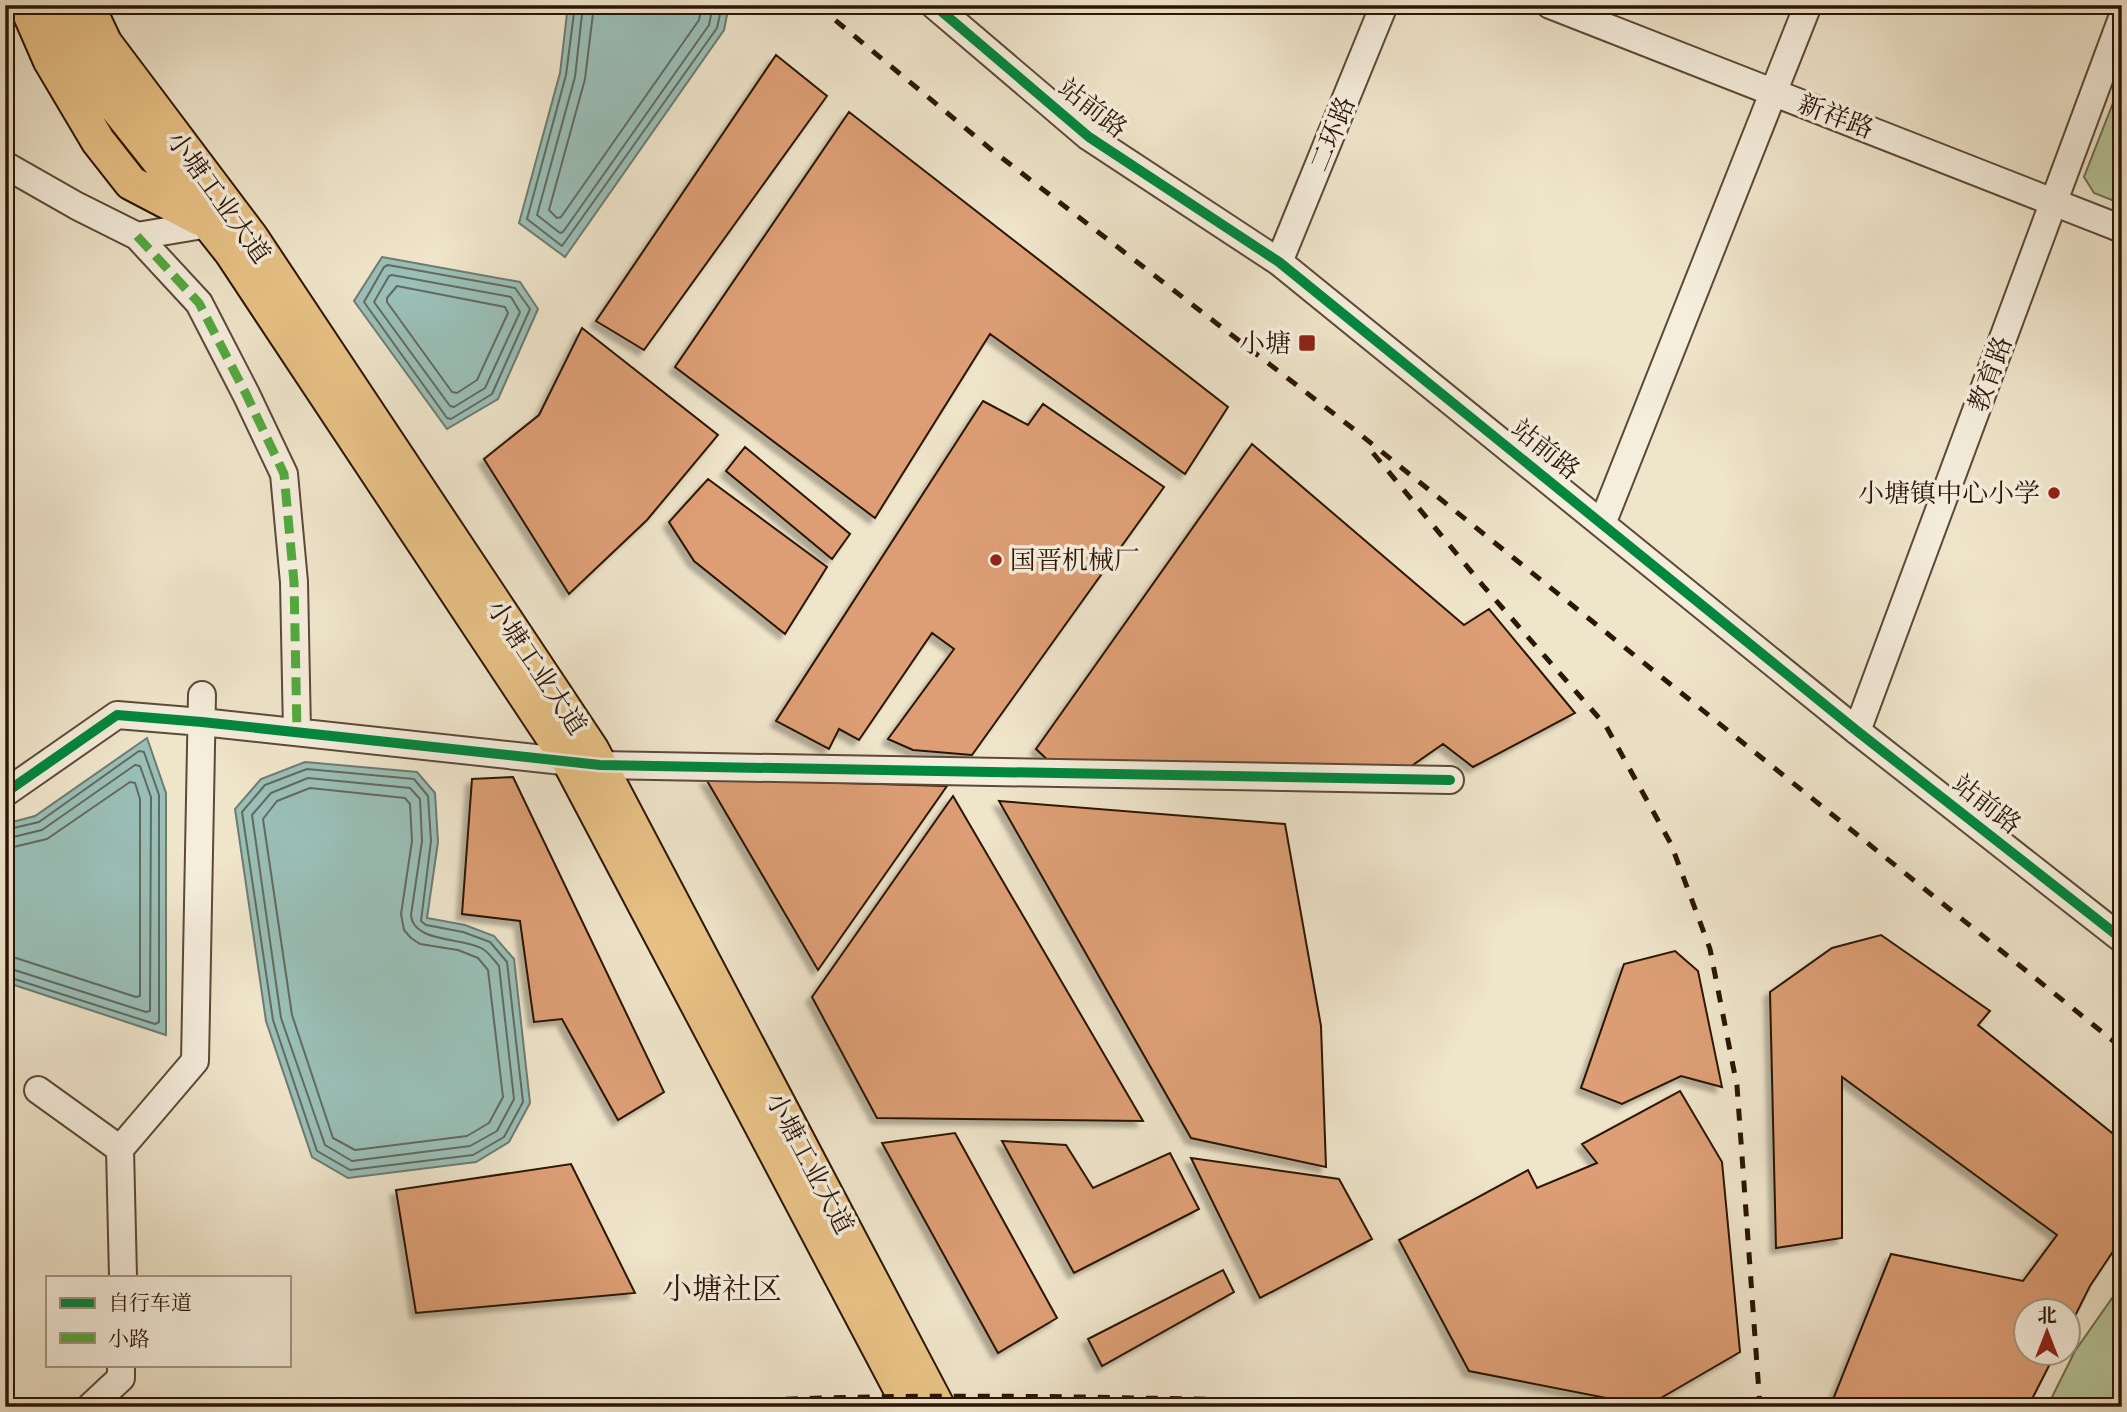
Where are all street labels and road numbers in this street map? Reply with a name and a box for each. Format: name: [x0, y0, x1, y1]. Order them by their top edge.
street label: 站前路: [1049, 71, 1134, 149]
street label: 新祥路: [1792, 87, 1878, 150]
street label: 二环路: [1303, 92, 1366, 178]
street label: 小塘工业大道: [156, 124, 278, 272]
street label: 教育路: [1962, 332, 2023, 418]
street label: 站前路: [1502, 412, 1586, 490]
street label: 小塘工业大道: [476, 593, 594, 743]
street label: 站前路: [1943, 767, 2028, 845]
street label: 小塘工业大道: [755, 1087, 861, 1242]

